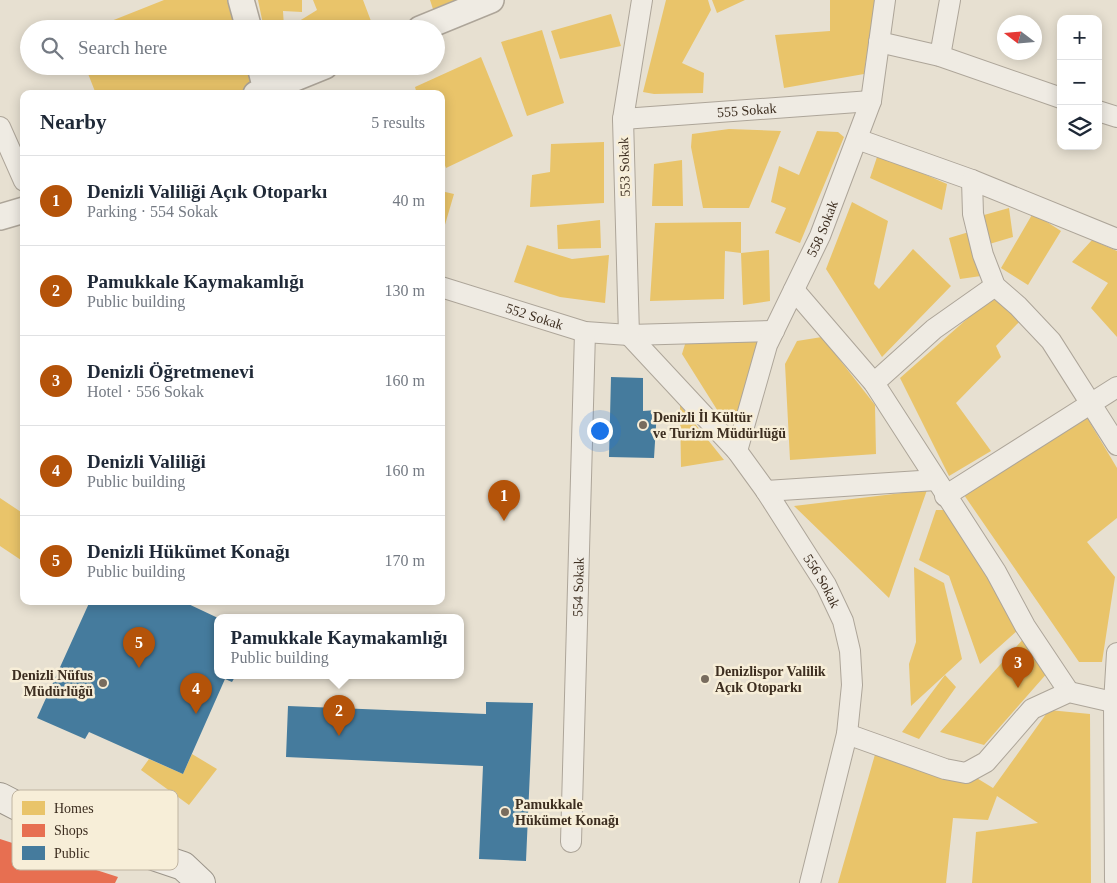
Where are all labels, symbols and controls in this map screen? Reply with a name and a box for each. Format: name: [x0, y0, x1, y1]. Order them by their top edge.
north arrow: [997, 15, 1042, 60]
map controls: [1057, 15, 1102, 150]
button: +: [1057, 15, 1102, 60]
search box: [20, 20, 445, 75]
icon: search: [38, 34, 66, 62]
text: Search here: [78, 37, 167, 58]
button: −: [1057, 60, 1102, 105]
street label: 555 Sokak: [716, 101, 777, 120]
button: layers: [1057, 105, 1102, 150]
text: Nearby: [40, 110, 107, 134]
text: 5 results: [371, 114, 425, 131]
street label: 553 Sokak: [616, 137, 633, 197]
text: Denizli Valiliği Açık Otoparkı: [87, 181, 327, 202]
text: 1: [52, 192, 60, 209]
text: 40 m: [393, 192, 425, 209]
street label: 558 Sokak: [804, 199, 841, 259]
text: Parking · 554 Sokak: [87, 203, 218, 220]
text: Pamukkale Kaymakamlığı: [87, 271, 304, 292]
text: 2: [52, 282, 60, 299]
text: 130 m: [385, 282, 425, 299]
text: Public building: [87, 293, 185, 310]
street label: 552 Sokak: [504, 301, 565, 333]
text: Denizli Öğretmenevi: [87, 361, 254, 382]
text: 3: [52, 372, 60, 389]
text: 160 m: [385, 372, 425, 389]
text: Hotel · 556 Sokak: [87, 383, 204, 400]
place label: Denizli İl Kültür ve Turizm Müdürlüğü: [653, 409, 786, 441]
your location: [587, 418, 613, 444]
marker: Denizli İl Kültür ve Turizm Müdürlüğü: [637, 419, 649, 431]
text: Denizli Valiliği: [87, 451, 206, 472]
text: 4: [52, 462, 60, 479]
text: 160 m: [385, 462, 425, 479]
text: Public building: [87, 473, 185, 490]
pin: 1: [488, 480, 520, 521]
text: Denizli Hükümet Konağı: [87, 541, 290, 562]
text: 5: [52, 552, 60, 569]
text: 170 m: [385, 552, 425, 569]
street label: 556 Sokak: [800, 552, 843, 610]
street label: 554 Sokak: [570, 557, 587, 617]
text: Public building: [87, 563, 185, 580]
popup: [214, 614, 464, 679]
pin: 5: [123, 627, 155, 668]
text: Pamukkale Kaymakamlığı: [231, 627, 447, 648]
pin: 3: [1002, 647, 1034, 688]
text: Public building: [231, 649, 329, 666]
place label: Denizlispor Valilik Açık Otoparkı: [715, 664, 826, 695]
place label: Denizli Nüfus Müdürlüğü: [12, 668, 94, 699]
pin: 4: [180, 673, 212, 714]
marker: Denizlispor Valilik Açık Otoparkı: [699, 673, 711, 685]
marker: Denizli Nüfus Müdürlüğü: [97, 677, 109, 689]
pin: 2: [323, 695, 355, 736]
legend: [12, 790, 178, 870]
place label: Pamukkale Hükümet Konağı: [515, 797, 619, 828]
text: Homes: [54, 801, 94, 816]
marker: Pamukkale Hükümet Konağı: [499, 806, 511, 818]
text: Shops: [54, 823, 88, 838]
text: Public: [54, 846, 90, 861]

